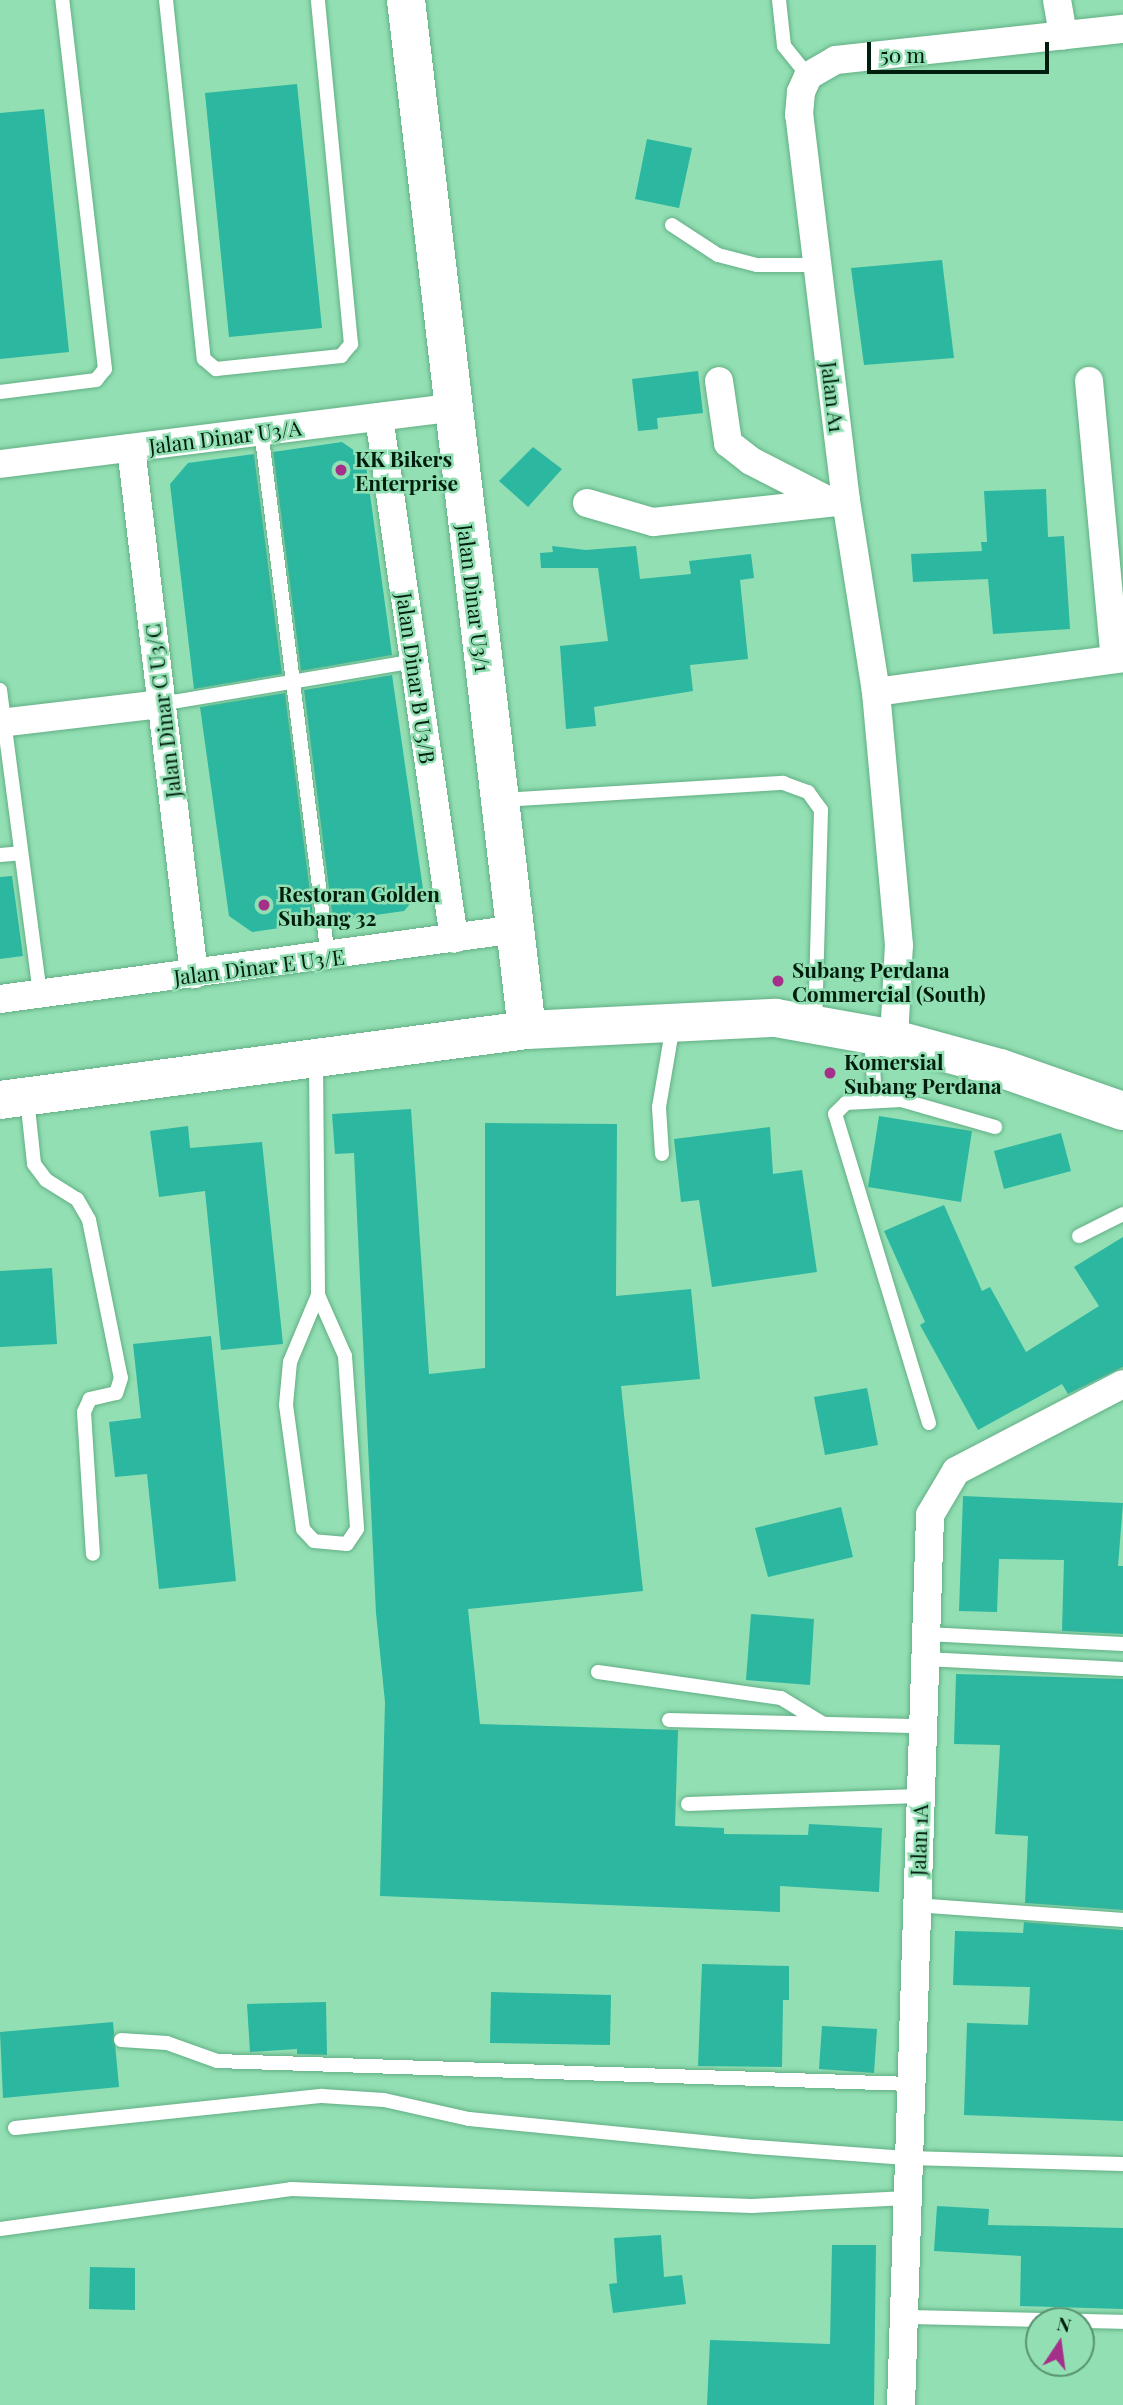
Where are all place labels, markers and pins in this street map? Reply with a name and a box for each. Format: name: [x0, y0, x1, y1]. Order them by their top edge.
place label: KK Bikers Enterprise: [355, 445, 458, 495]
marker: KK Bikers Enterprise: [333, 462, 349, 478]
place label: Restoran Golden Subang 32: [278, 880, 440, 930]
marker: Restoran Golden Subang 32: [256, 897, 272, 913]
place label: Subang Perdana Commercial (South): [792, 956, 986, 1006]
marker: Subang Perdana Commercial (South): [770, 973, 786, 989]
place label: Komersial Subang Perdana: [844, 1048, 1002, 1098]
marker: Komersial Subang Perdana: [822, 1065, 838, 1081]

